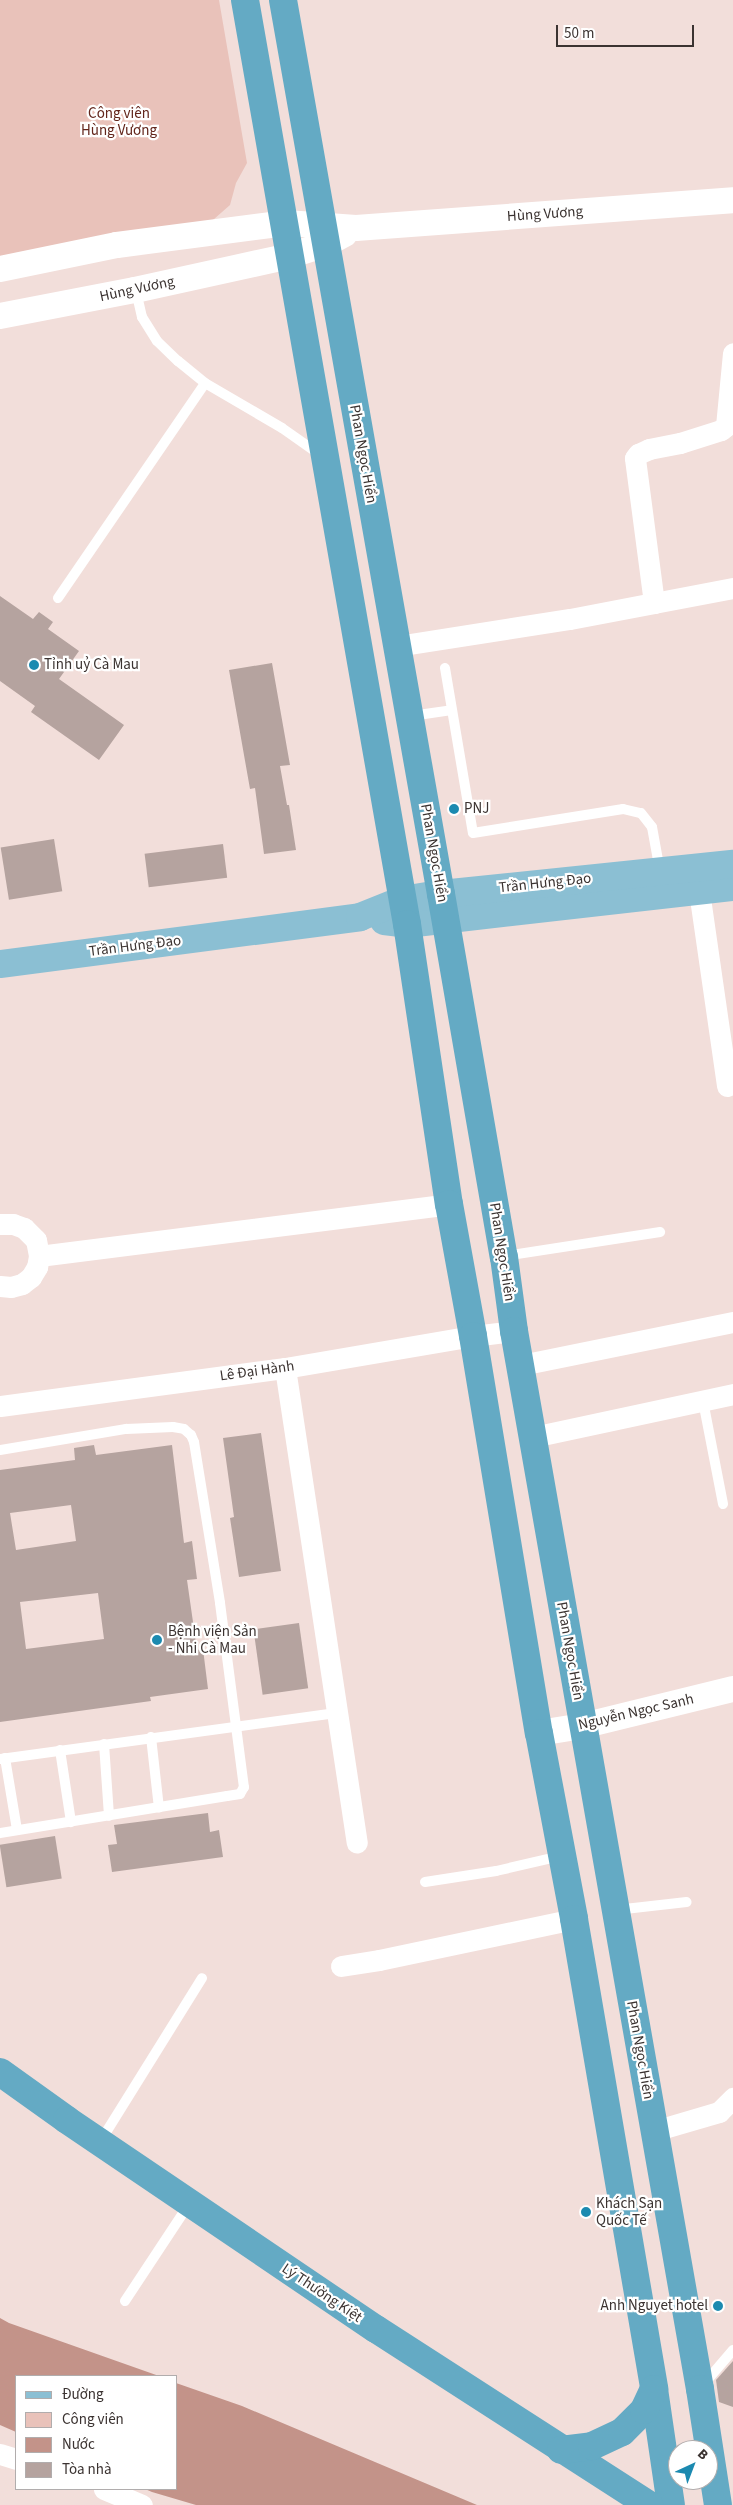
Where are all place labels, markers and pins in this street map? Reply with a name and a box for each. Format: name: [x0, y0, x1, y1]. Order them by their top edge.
place label: Tỉnh uỷ Cà Mau: [44, 656, 139, 674]
marker: Tỉnh uỷ Cà Mau: [28, 659, 40, 671]
place label: PNJ: [464, 800, 489, 818]
marker: PNJ: [448, 803, 460, 815]
place label: Bệnh viện Sản - Nhi Cà Mau: [168, 1622, 257, 1657]
marker: Bệnh viện Sản - Nhi Cà Mau: [150, 1633, 164, 1647]
place label: Khách Sạn Quốc Tế: [596, 2194, 662, 2229]
marker: Khách Sạn Quốc Tế: [580, 2206, 592, 2218]
place label: Anh Nguyet hotel: [601, 2297, 708, 2315]
marker: Anh Nguyet hotel: [712, 2300, 724, 2312]

